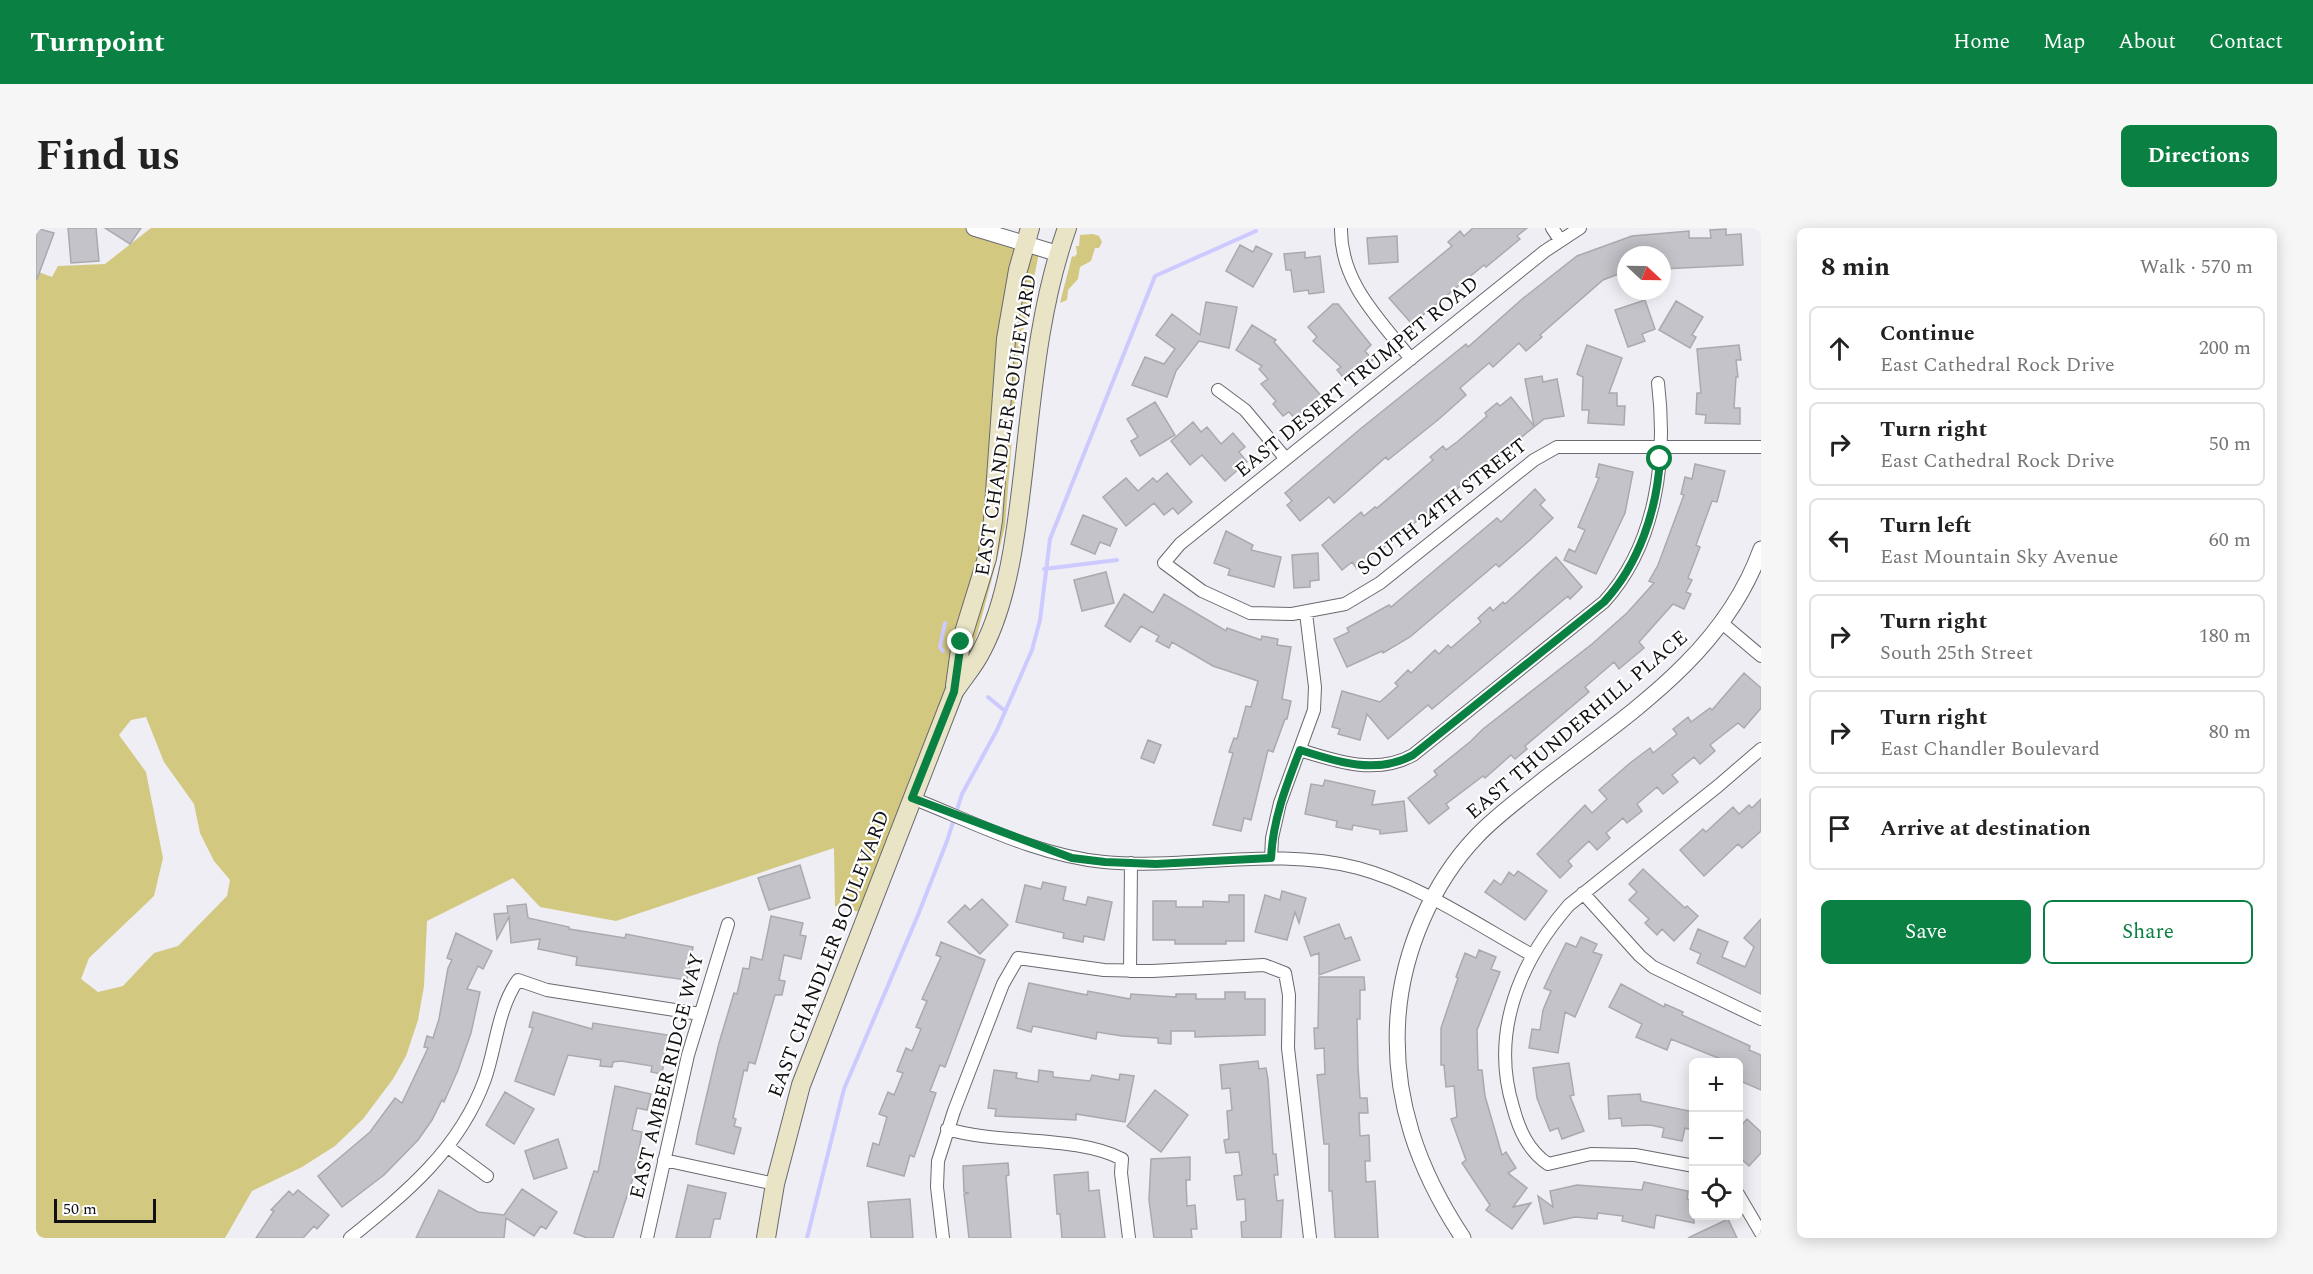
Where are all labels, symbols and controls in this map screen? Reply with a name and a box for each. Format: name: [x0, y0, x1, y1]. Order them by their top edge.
text: Turnpoint: [30, 21, 165, 64]
text: Home: [1953, 26, 2010, 58]
text: Map: [2043, 26, 2085, 58]
text: About: [2118, 26, 2176, 58]
text: Contact: [2209, 26, 2283, 58]
text: Find us: [36, 125, 180, 188]
button: Directions: [2121, 125, 2277, 187]
north arrow: [1617, 246, 1671, 300]
text: 8 min: [1821, 247, 1890, 287]
text: Walk · 570 m: [2140, 252, 2253, 282]
street label: EAST DESERT TRUMPET ROAD: [1229, 269, 1485, 485]
street label: EAST CHANDLER BOULEVARD: [967, 272, 1045, 578]
text: Continue: [1880, 317, 1975, 350]
icon: ahead: [1823, 332, 1856, 365]
text: 200 m: [2199, 333, 2251, 363]
text: East Cathedral Rock Drive: [1880, 350, 2115, 380]
text: Turn right: [1880, 413, 1987, 446]
icon: right: [1823, 428, 1856, 461]
text: 50 m: [2209, 429, 2251, 459]
street label: SOUTH 24TH STREET: [1350, 431, 1534, 583]
route start: [1646, 445, 1672, 471]
text: East Cathedral Rock Drive: [1880, 446, 2115, 476]
text: Turn left: [1880, 509, 1972, 542]
icon: left: [1823, 524, 1856, 557]
text: 60 m: [2209, 525, 2251, 555]
text: East Mountain Sky Avenue: [1880, 542, 2118, 572]
text: Turn right: [1880, 605, 1987, 638]
icon: right: [1823, 620, 1856, 653]
text: 180 m: [2199, 621, 2251, 651]
street label: EAST THUNDERHILL PLACE: [1460, 623, 1694, 827]
route end: [947, 628, 973, 654]
text: South 25th Street: [1880, 638, 2033, 668]
text: Turn right: [1880, 701, 1987, 734]
icon: right: [1823, 716, 1856, 749]
text: 80 m: [2209, 717, 2251, 747]
text: East Chandler Boulevard: [1880, 734, 2100, 764]
street label: EAST CHANDLER BOULEVARD: [760, 806, 898, 1102]
icon: arrive: [1823, 812, 1856, 845]
text: Arrive at destination: [1880, 812, 2091, 845]
button: Save: [1821, 900, 2031, 964]
button: Share: [2043, 900, 2253, 964]
street label: EAST AMBER RIDGE WAY: [622, 950, 712, 1202]
map controls: [1689, 1058, 1743, 1220]
button: +: [1689, 1058, 1743, 1112]
button: −: [1689, 1112, 1743, 1166]
button: locate: [1689, 1166, 1743, 1220]
scale bar: [54, 1196, 156, 1224]
text: 50 m: [63, 1197, 97, 1221]

